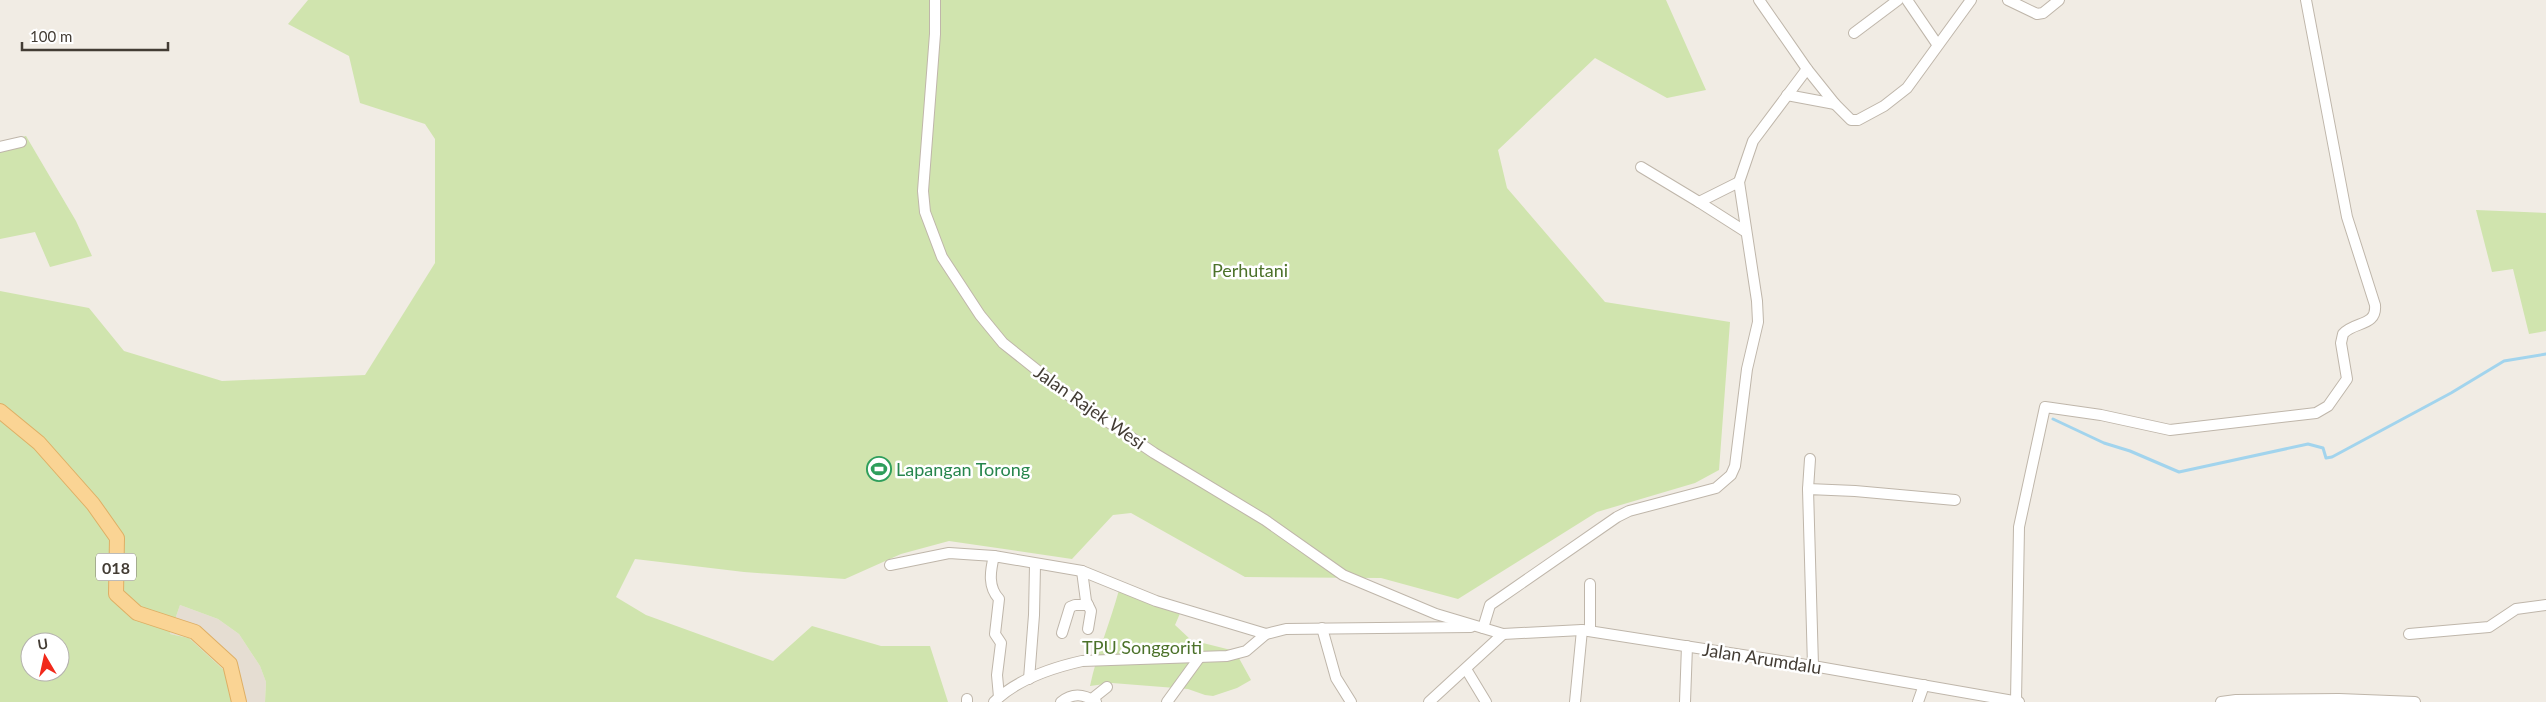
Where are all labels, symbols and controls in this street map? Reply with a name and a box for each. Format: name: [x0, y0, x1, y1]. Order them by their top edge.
scale bar: [22, 20, 169, 52]
text: 100 m: [30, 27, 72, 45]
park label: Perhutani: [1212, 259, 1288, 281]
street label: Jalan Rajek Wesi: [1030, 361, 1150, 453]
sports icon: Lapangan Torong: [866, 456, 892, 482]
place label: Lapangan Torong: [896, 458, 1030, 480]
road number: 018: [96, 554, 136, 580]
north arrow: [20, 632, 70, 682]
text: U: [36, 634, 49, 653]
park label: TPU Songgoriti: [1082, 636, 1202, 658]
street label: Jalan Arumdalu: [1701, 638, 1823, 678]

